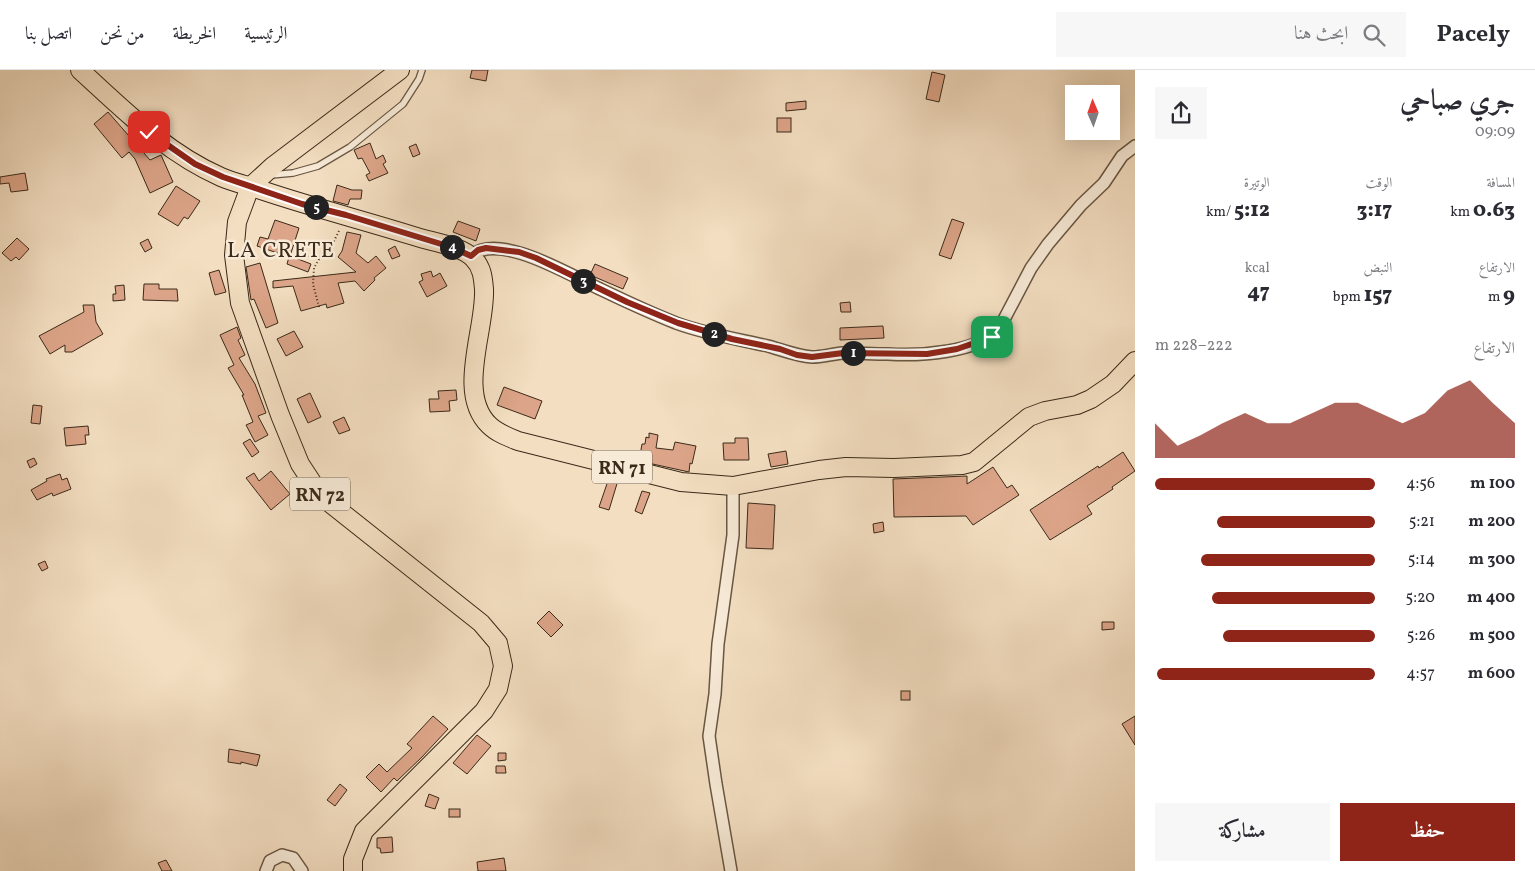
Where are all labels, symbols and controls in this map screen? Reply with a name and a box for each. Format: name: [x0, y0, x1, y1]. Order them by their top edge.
search box: [1056, 12, 1406, 57]
text: Pacely: [1436, 18, 1510, 52]
text: ابحث هنا: [1294, 21, 1348, 47]
icon: search: [1360, 21, 1388, 49]
text: اتصل بنا: [25, 22, 72, 47]
text: من نحن: [100, 22, 144, 47]
text: الخريطة: [172, 22, 216, 47]
text: الرئيسية: [244, 22, 287, 47]
text: جري صباحي: [1400, 82, 1515, 121]
north arrow: [1065, 85, 1120, 140]
map controls: [1065, 85, 1120, 140]
button: share: [1155, 87, 1207, 139]
pin: [128, 111, 170, 153]
icon: check: [135, 118, 163, 146]
text: 09:09: [1475, 121, 1515, 143]
text: الوتيرة: [1244, 174, 1270, 193]
text: الوقت: [1366, 174, 1392, 193]
text: المسافة: [1486, 174, 1515, 193]
pin: 5: [304, 194, 328, 220]
text: 5:12: [1234, 196, 1270, 225]
text: 3:17: [1357, 196, 1392, 225]
text: 0.63: [1473, 196, 1515, 225]
text: 5: [313, 198, 320, 217]
text: /km: [1206, 203, 1234, 222]
text: km: [1450, 203, 1473, 222]
pin: 4: [440, 234, 464, 260]
district label: LA CRETE: [227, 236, 335, 267]
text: 4: [448, 238, 457, 257]
text: kcal: [1245, 259, 1270, 278]
text: النبض: [1363, 259, 1392, 278]
text: الارتفاع: [1479, 259, 1515, 278]
pin: 3: [570, 268, 596, 294]
text: 3: [580, 272, 587, 291]
text: 47: [1247, 278, 1270, 307]
text: 157: [1364, 281, 1392, 310]
text: 9: [1503, 281, 1515, 310]
text: bpm: [1333, 288, 1364, 307]
text: m: [1488, 288, 1503, 307]
pin: [971, 316, 1013, 358]
pin: 2: [702, 322, 726, 346]
icon: arrive: [978, 323, 1006, 351]
text: 2: [711, 325, 718, 344]
text: 222–228 m: [1155, 335, 1233, 357]
text: الارتفاع: [1473, 338, 1515, 360]
pin: 1: [840, 340, 866, 366]
text: 1: [851, 344, 856, 363]
road number: RN 71: [592, 451, 652, 484]
text: 4:56: [1406, 473, 1435, 495]
text: 100 m: [1470, 473, 1515, 495]
road number: RN 72: [290, 478, 350, 510]
text: 5:21: [1409, 511, 1435, 533]
text: 200 m: [1468, 511, 1515, 533]
text: 5:14: [1408, 549, 1435, 571]
text: 300 m: [1469, 549, 1515, 571]
text: 5:20: [1405, 587, 1435, 609]
text: 400 m: [1467, 587, 1515, 609]
text: 5:26: [1407, 625, 1435, 647]
text: 500 m: [1469, 625, 1515, 647]
text: 4:57: [1406, 663, 1435, 685]
text: 600 m: [1468, 663, 1515, 685]
button: مشاركة: [1155, 803, 1330, 861]
button: حفظ: [1340, 803, 1515, 861]

